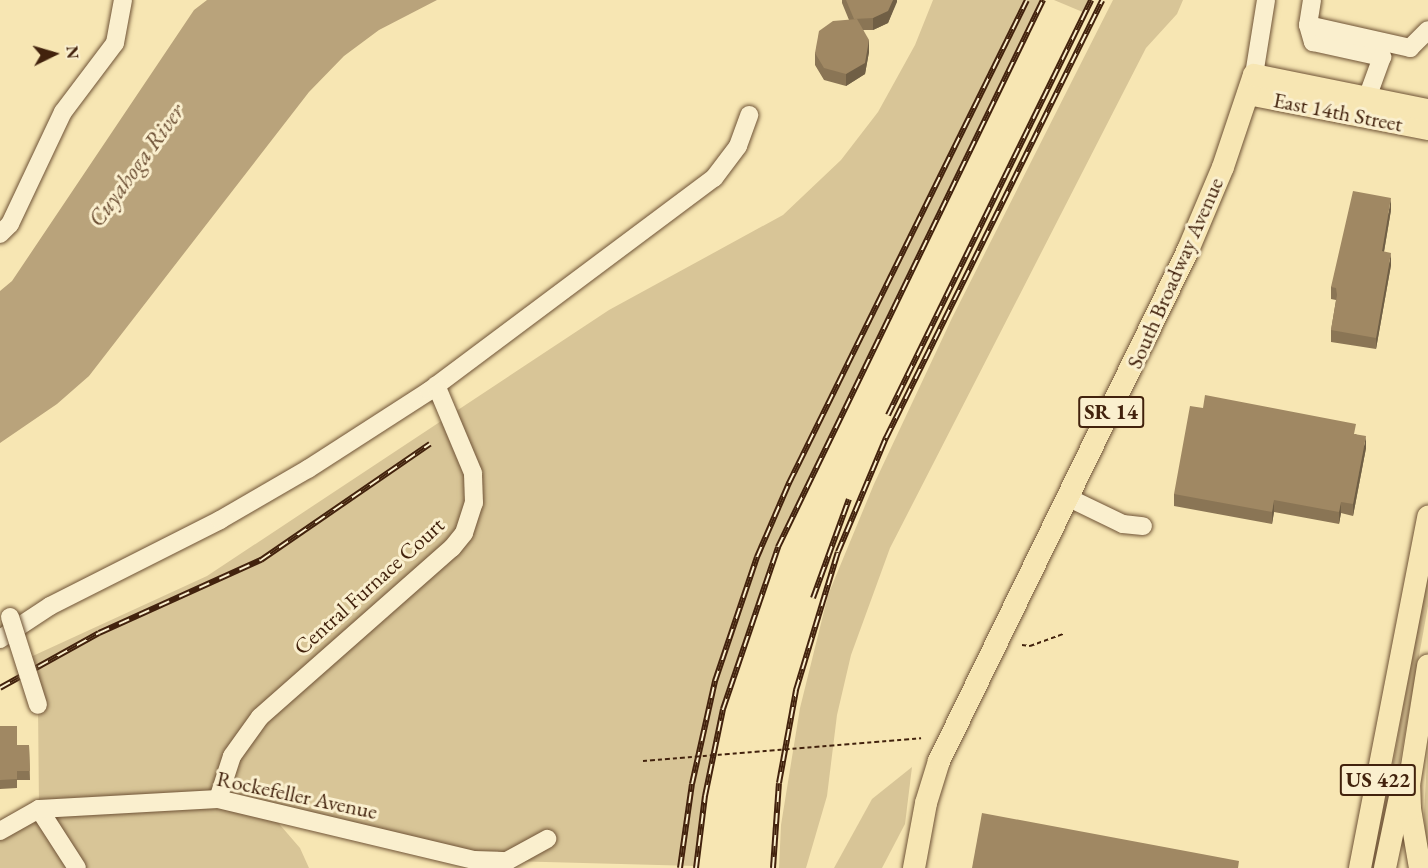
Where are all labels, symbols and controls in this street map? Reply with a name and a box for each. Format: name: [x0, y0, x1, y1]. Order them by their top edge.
north arrow: [24, 24, 84, 84]
text: N: [61, 45, 83, 60]
street label: East 14th Street: [1271, 87, 1405, 137]
water label: Cuyahoga River: [82, 98, 190, 232]
street label: South Broadway Avenue: [1121, 173, 1229, 373]
road number: SR 14: [1078, 394, 1144, 430]
street label: Central Furnace Court: [288, 512, 450, 660]
road number: US 422: [1339, 762, 1417, 798]
street label: Rockefeller Avenue: [214, 765, 380, 825]

